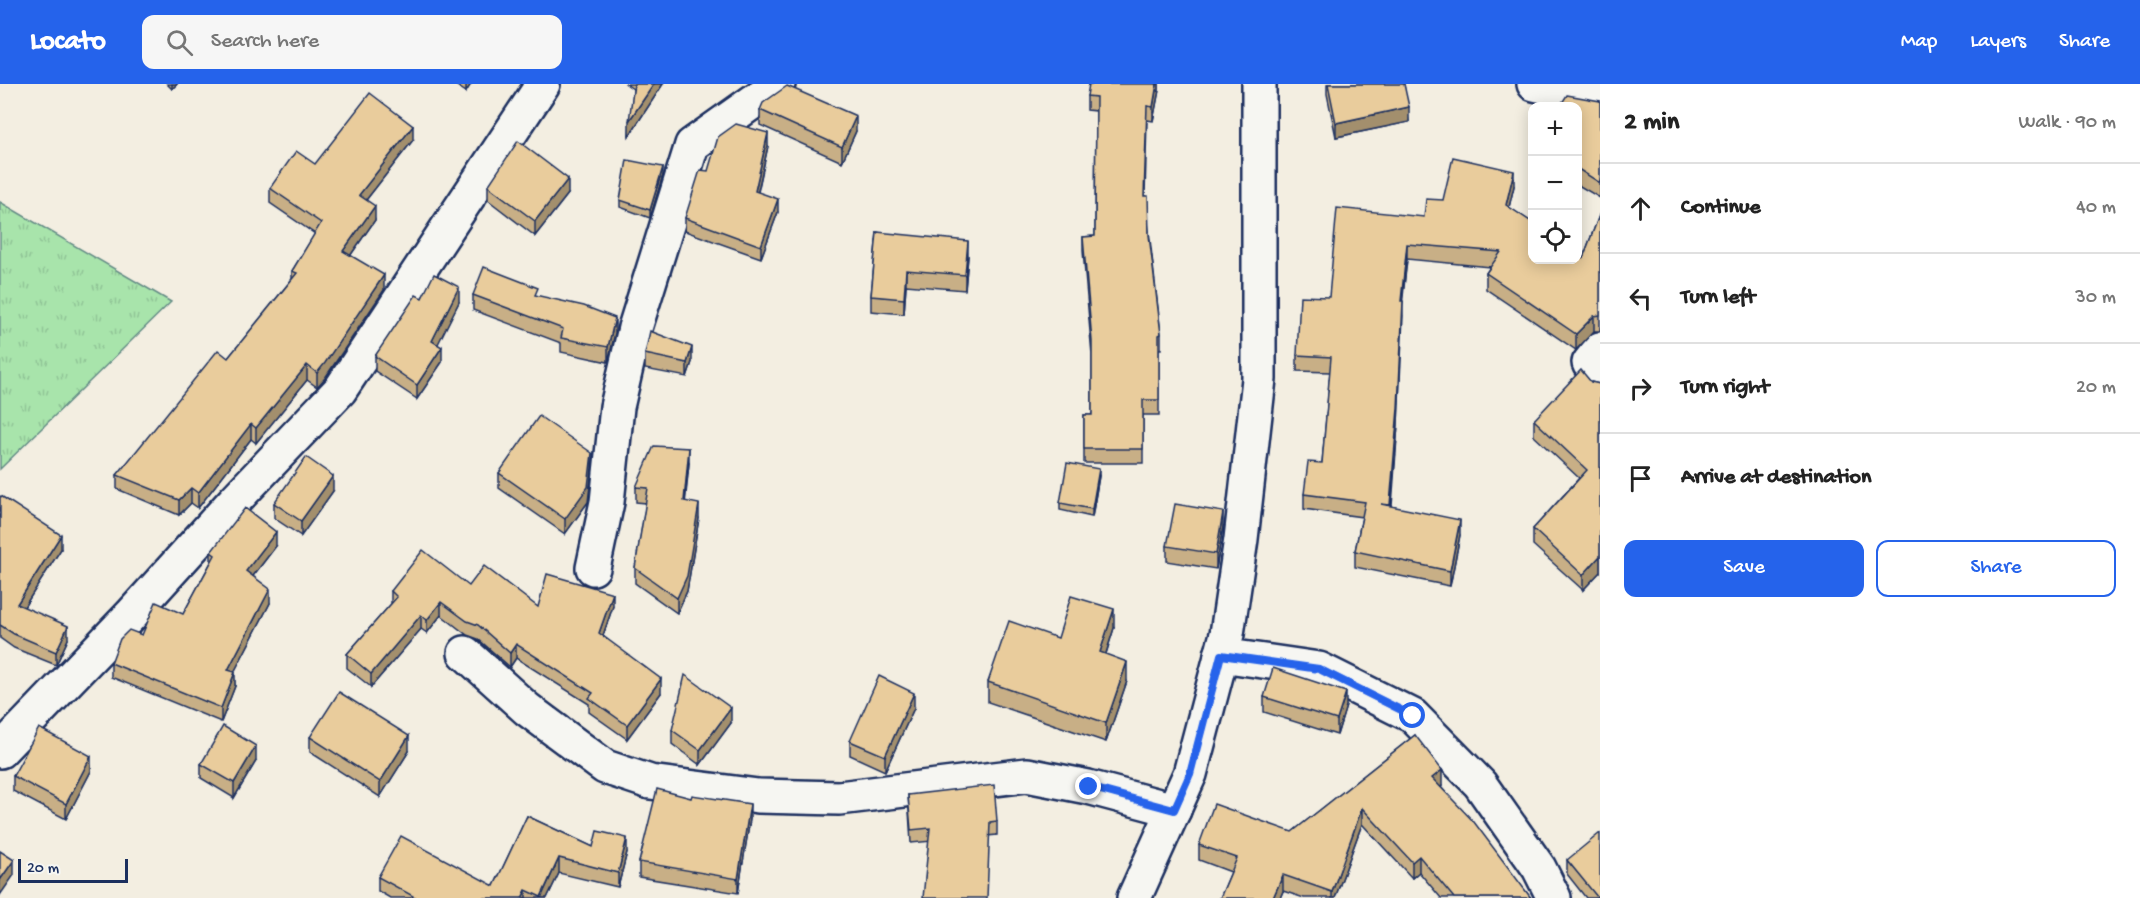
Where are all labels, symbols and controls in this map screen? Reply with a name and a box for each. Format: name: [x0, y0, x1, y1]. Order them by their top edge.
search box: [142, 15, 562, 69]
text: Locato: [30, 26, 106, 59]
icon: search: [163, 26, 196, 59]
text: Search here: [211, 29, 319, 55]
text: Map: [1901, 30, 1937, 55]
text: Layers: [1970, 30, 2026, 55]
text: Share: [2059, 30, 2110, 55]
map controls: [1528, 102, 1582, 264]
button: +: [1528, 102, 1582, 156]
text: 2 min: [1624, 108, 1679, 139]
text: Walk · 90 m: [2019, 112, 2116, 135]
button: −: [1528, 156, 1582, 210]
icon: ahead: [1624, 192, 1657, 225]
text: Continue: [1681, 195, 1761, 221]
text: 40 m: [2076, 197, 2116, 220]
button: locate: [1528, 210, 1582, 264]
icon: left: [1624, 282, 1657, 315]
text: Turn left: [1681, 285, 1755, 311]
text: 30 m: [2075, 287, 2116, 310]
icon: right: [1624, 372, 1657, 405]
text: Turn right: [1681, 375, 1769, 401]
text: 20 m: [2076, 377, 2116, 400]
icon: arrive: [1624, 462, 1657, 495]
text: Arrive at destination: [1681, 465, 1871, 491]
button: Save: [1624, 540, 1864, 597]
button: Share: [1876, 540, 2116, 597]
route start: [1399, 702, 1425, 728]
route end: [1075, 773, 1101, 799]
scale bar: [18, 856, 128, 884]
text: 20 m: [27, 860, 59, 879]

